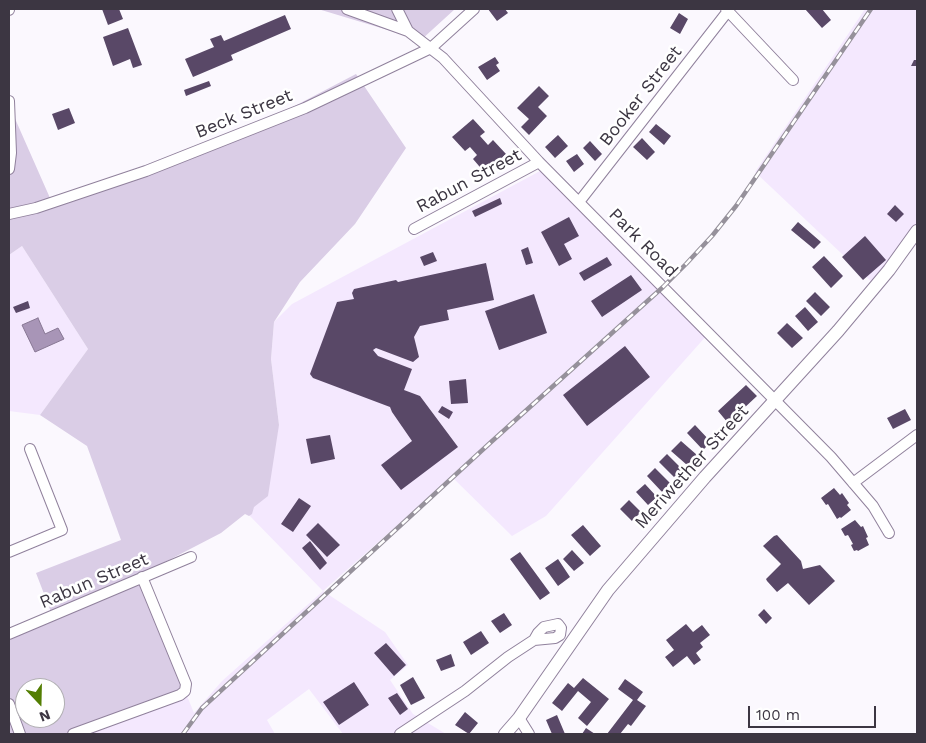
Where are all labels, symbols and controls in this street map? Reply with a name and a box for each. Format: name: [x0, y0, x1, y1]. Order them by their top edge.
street label: Booker Street: [595, 42, 687, 150]
street label: Beck Street: [192, 85, 296, 143]
street label: Rabun Street: [413, 144, 525, 218]
street label: Park Road: [604, 204, 682, 282]
street label: Meriwether Street: [631, 401, 753, 533]
street label: Rabun Street: [36, 548, 152, 614]
north arrow: [15, 678, 65, 728]
scale bar: [751, 696, 878, 728]
text: 100 m: [756, 706, 800, 724]
text: N: [37, 707, 53, 725]

